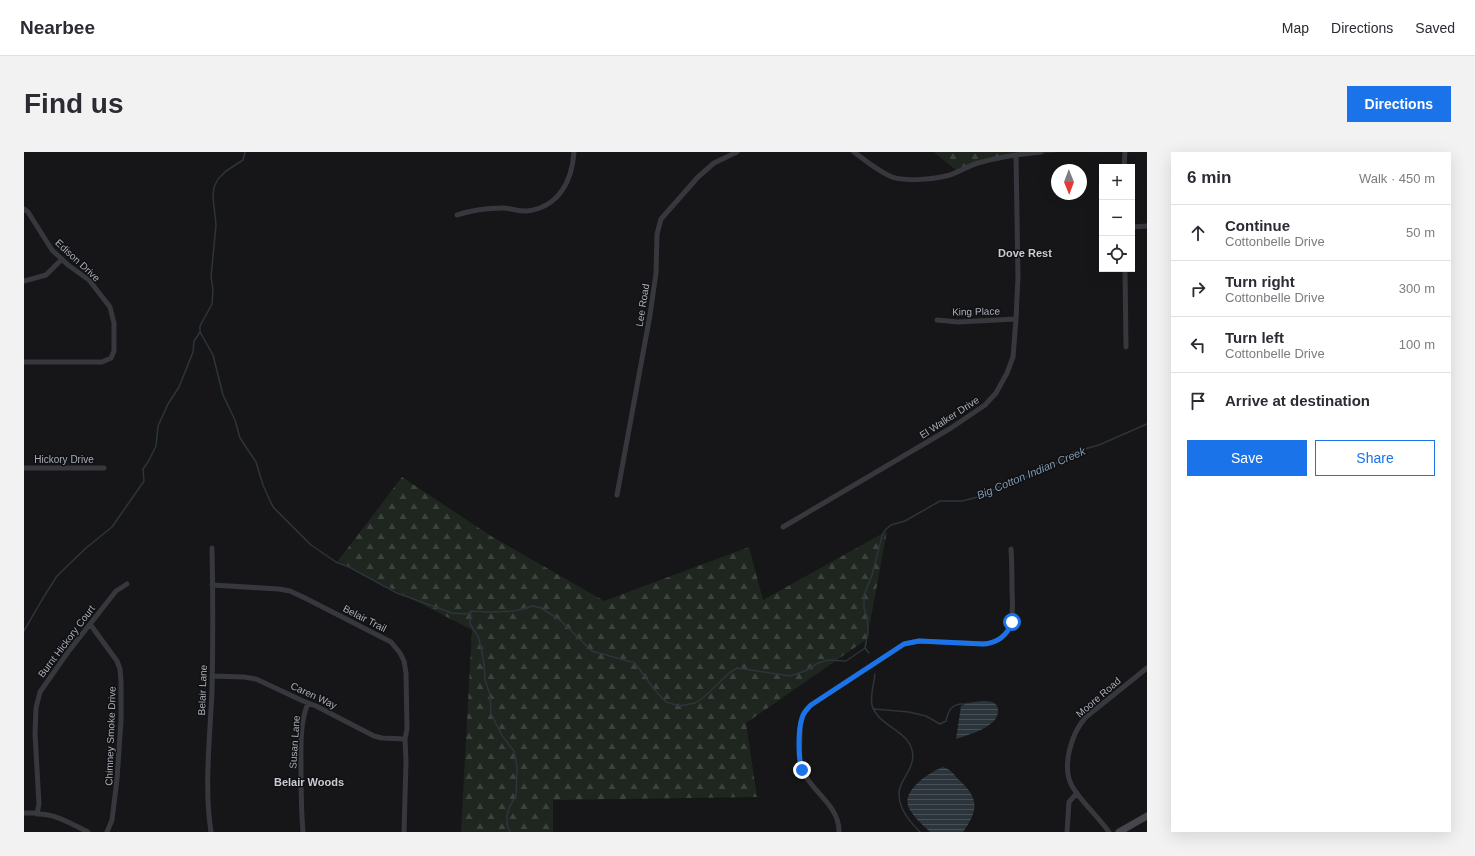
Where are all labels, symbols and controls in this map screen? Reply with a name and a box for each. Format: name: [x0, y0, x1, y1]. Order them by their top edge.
text: Nearbee: [20, 17, 95, 38]
text: Map: [1282, 20, 1309, 36]
text: Directions: [1331, 20, 1393, 36]
text: Saved: [1415, 20, 1455, 36]
button: Directions: [1347, 86, 1451, 122]
text: Find us: [24, 88, 124, 119]
north arrow: [1051, 164, 1087, 200]
map controls: [1099, 164, 1135, 272]
button: +: [1099, 164, 1135, 200]
text: 6 min: [1187, 168, 1231, 187]
text: Walk · 450 m: [1359, 171, 1435, 186]
button: −: [1099, 200, 1135, 236]
text: Continue: [1225, 217, 1290, 234]
icon: ahead: [1187, 222, 1209, 244]
text: 50 m: [1406, 225, 1435, 240]
text: Cottonbelle Drive: [1225, 234, 1325, 249]
button: locate: [1099, 236, 1135, 272]
street label: Edison Drive: [53, 237, 102, 284]
district label: Dove Rest: [998, 247, 1052, 259]
text: Turn right: [1225, 273, 1295, 290]
icon: right: [1187, 278, 1209, 300]
text: 300 m: [1399, 281, 1435, 296]
street label: Lee Road: [634, 283, 651, 327]
text: Cottonbelle Drive: [1225, 290, 1325, 305]
street label: King Place: [952, 306, 1000, 317]
text: Turn left: [1225, 329, 1284, 346]
icon: left: [1187, 334, 1209, 356]
text: 100 m: [1399, 337, 1435, 352]
text: Cottonbelle Drive: [1225, 346, 1325, 361]
icon: arrive: [1187, 390, 1209, 412]
text: Arrive at destination: [1225, 392, 1370, 409]
street label: El Walker Drive: [918, 394, 981, 441]
button: Save: [1187, 440, 1307, 476]
button: Share: [1315, 440, 1435, 476]
water label: Big Cotton Indian Creek: [975, 444, 1088, 501]
street label: Hickory Drive: [34, 454, 94, 465]
street label: Burnt Hickory Court: [36, 603, 97, 679]
street label: Belair Trail: [341, 603, 388, 634]
route start: [1003, 613, 1021, 631]
street label: Belair Lane: [196, 664, 209, 715]
street label: Moore Road: [1074, 675, 1123, 720]
street label: Caren Way: [289, 680, 339, 711]
street label: Chimney Smoke Drive: [103, 686, 118, 786]
street label: Susan Lane: [287, 715, 302, 769]
route end: [793, 761, 811, 779]
district label: Belair Woods: [274, 776, 344, 788]

